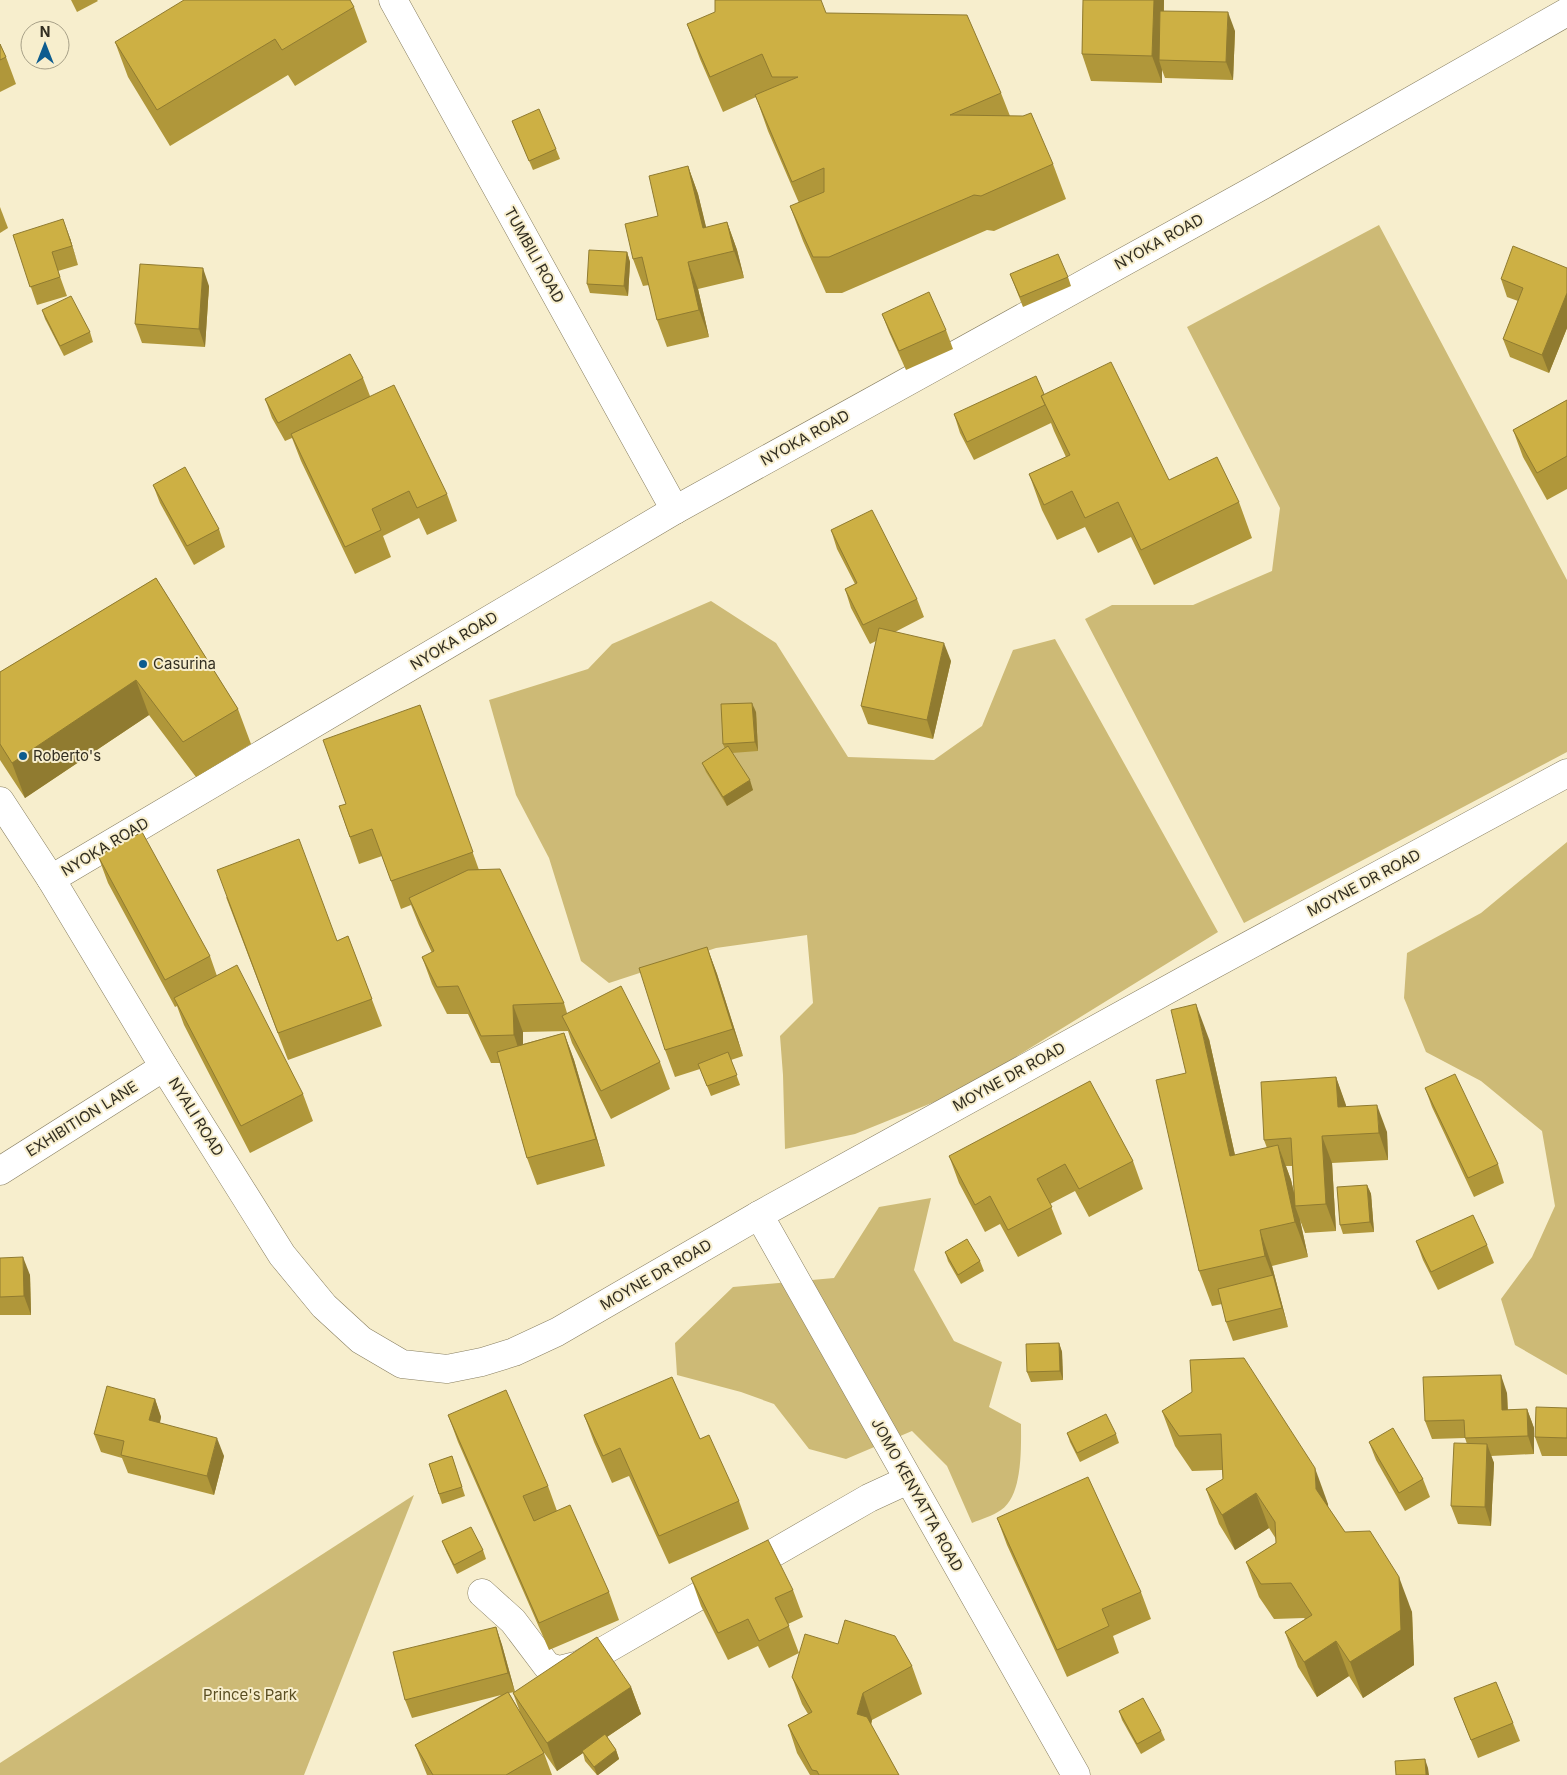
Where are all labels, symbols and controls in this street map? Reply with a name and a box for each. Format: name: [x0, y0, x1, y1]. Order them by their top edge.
north arrow: [20, 20, 70, 70]
text: N: [40, 23, 50, 40]
street label: TUMBILI ROAD: [500, 203, 569, 306]
street label: NYOKA ROAD: [1111, 209, 1207, 274]
street label: NYOKA ROAD: [757, 405, 853, 470]
street label: NYOKA ROAD: [406, 607, 501, 674]
place label: Casurina: [153, 654, 216, 673]
marker: Casurina: [137, 658, 149, 670]
place label: Roberto's: [33, 746, 101, 765]
marker: Roberto's: [17, 750, 29, 762]
street label: NYOKA ROAD: [57, 813, 152, 880]
street label: MOYNE DR ROAD: [1304, 845, 1424, 920]
street label: MOYNE DR ROAD: [949, 1038, 1068, 1115]
street label: NYALI ROAD: [165, 1074, 228, 1160]
street label: EXHIBITION LANE: [22, 1077, 141, 1161]
street label: MOYNE DR ROAD: [597, 1235, 715, 1314]
street label: JOMO KENYATTA ROAD: [867, 1415, 968, 1575]
park label: Prince's Park: [203, 1685, 298, 1704]

